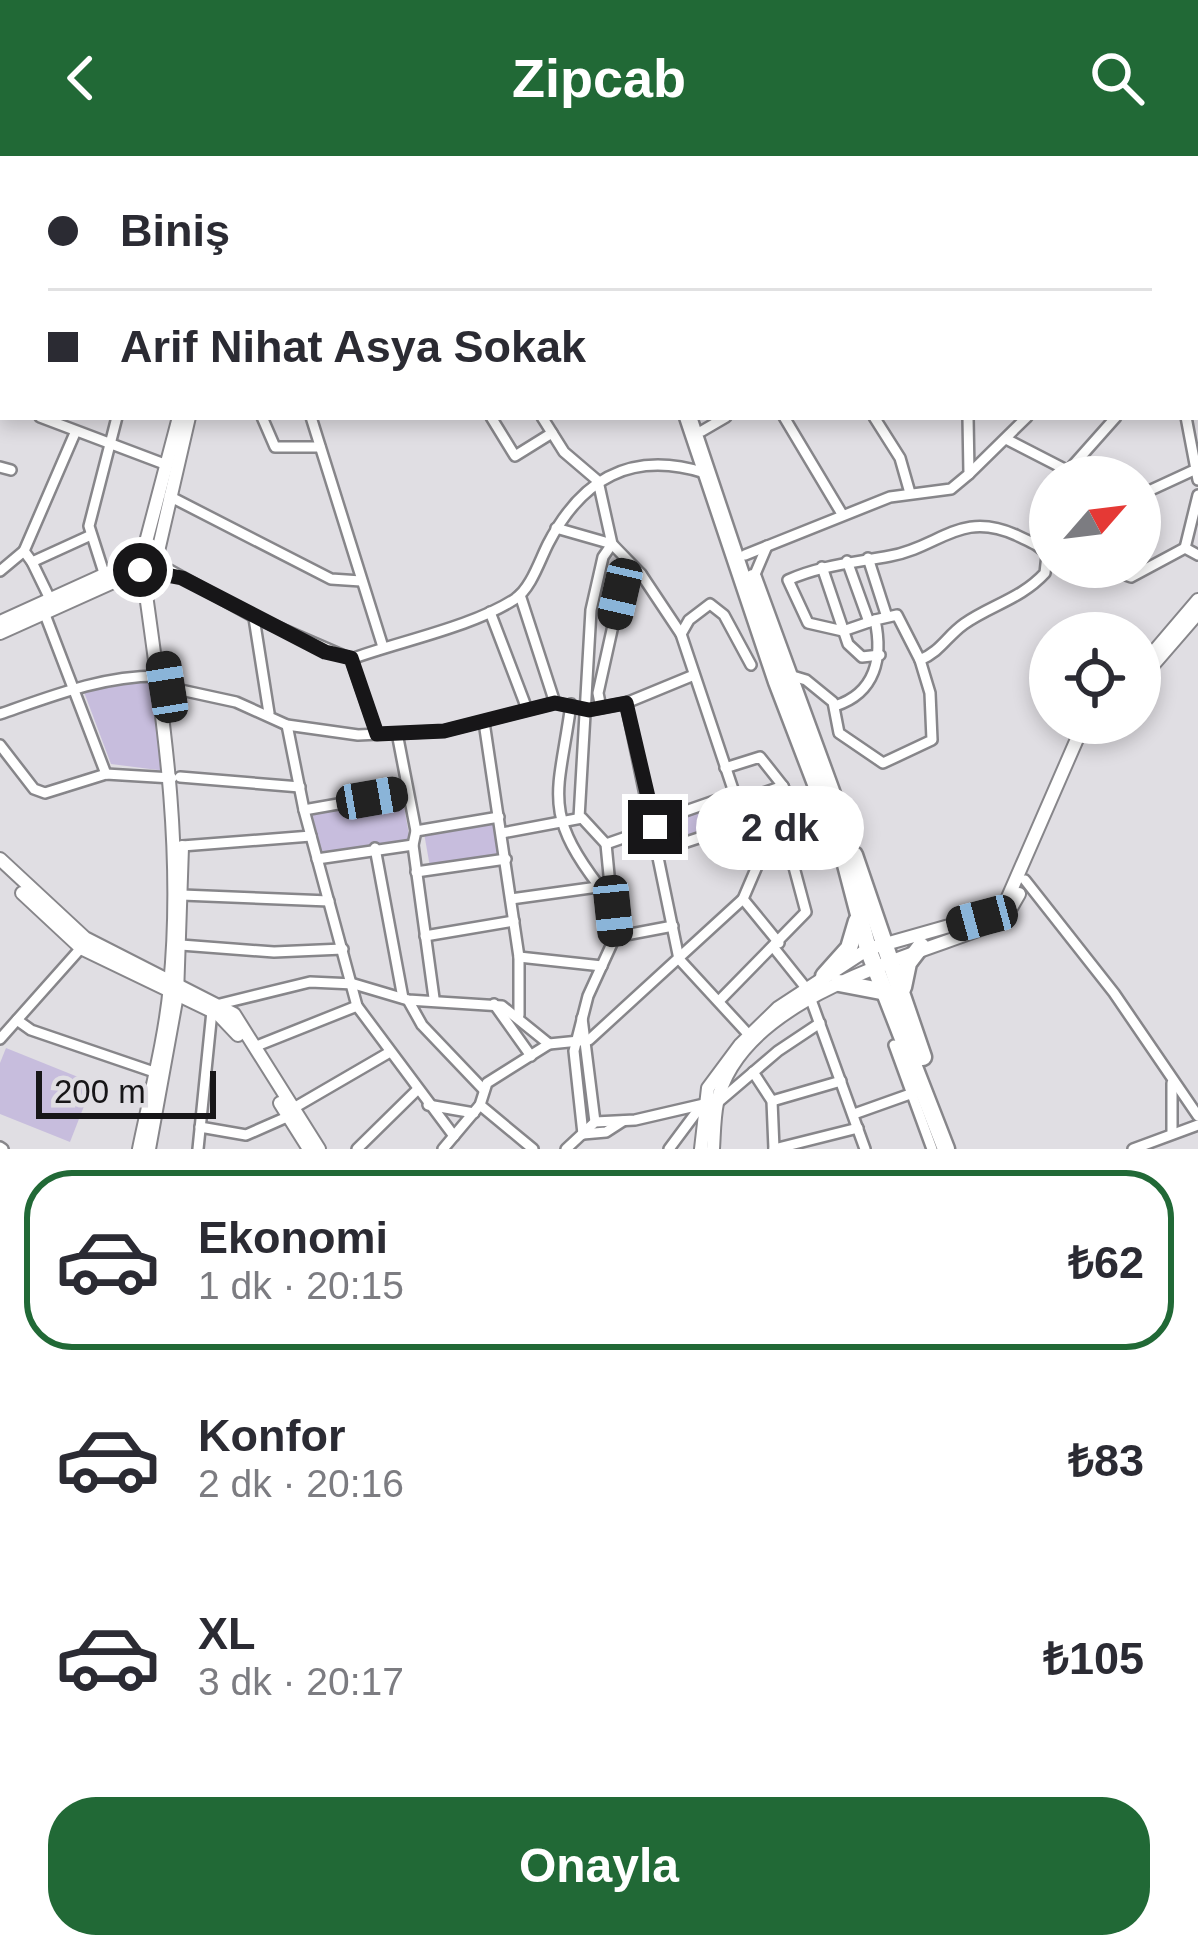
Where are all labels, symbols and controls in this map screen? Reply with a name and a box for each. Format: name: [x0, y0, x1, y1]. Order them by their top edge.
icon: back: [48, 45, 114, 111]
icon: search: [1084, 45, 1150, 111]
text: Zipcab: [512, 48, 686, 108]
text: Biniş: [120, 205, 230, 256]
text: Arif Nihat Asya Sokak: [120, 321, 586, 372]
north arrow: [1029, 456, 1161, 588]
map controls: [1029, 456, 1161, 744]
route start: [113, 543, 167, 597]
car: [594, 555, 646, 633]
button: locate: [1029, 612, 1161, 744]
car: [144, 649, 190, 725]
car: [333, 774, 411, 822]
callout: 2 dk: [697, 785, 865, 869]
route end: [628, 800, 682, 854]
text: 2 dk: [741, 806, 819, 849]
car: [591, 873, 635, 949]
car: [943, 891, 1021, 945]
scale bar: [36, 1065, 216, 1118]
text: 200 m: [54, 1073, 146, 1110]
icon: car: [54, 1206, 162, 1314]
text: Ekonomi: [198, 1212, 388, 1263]
text: ₺62: [1068, 1237, 1144, 1288]
text: 1 dk · 20:15: [198, 1264, 404, 1307]
icon: car: [54, 1404, 162, 1512]
text: Konfor: [198, 1410, 345, 1461]
text: ₺83: [1068, 1435, 1144, 1486]
text: 2 dk · 20:16: [198, 1462, 404, 1505]
icon: car: [54, 1602, 162, 1710]
text: XL: [198, 1608, 256, 1659]
text: ₺105: [1043, 1633, 1144, 1684]
text: 3 dk · 20:17: [198, 1660, 404, 1703]
button: Onayla: [48, 1797, 1150, 1935]

